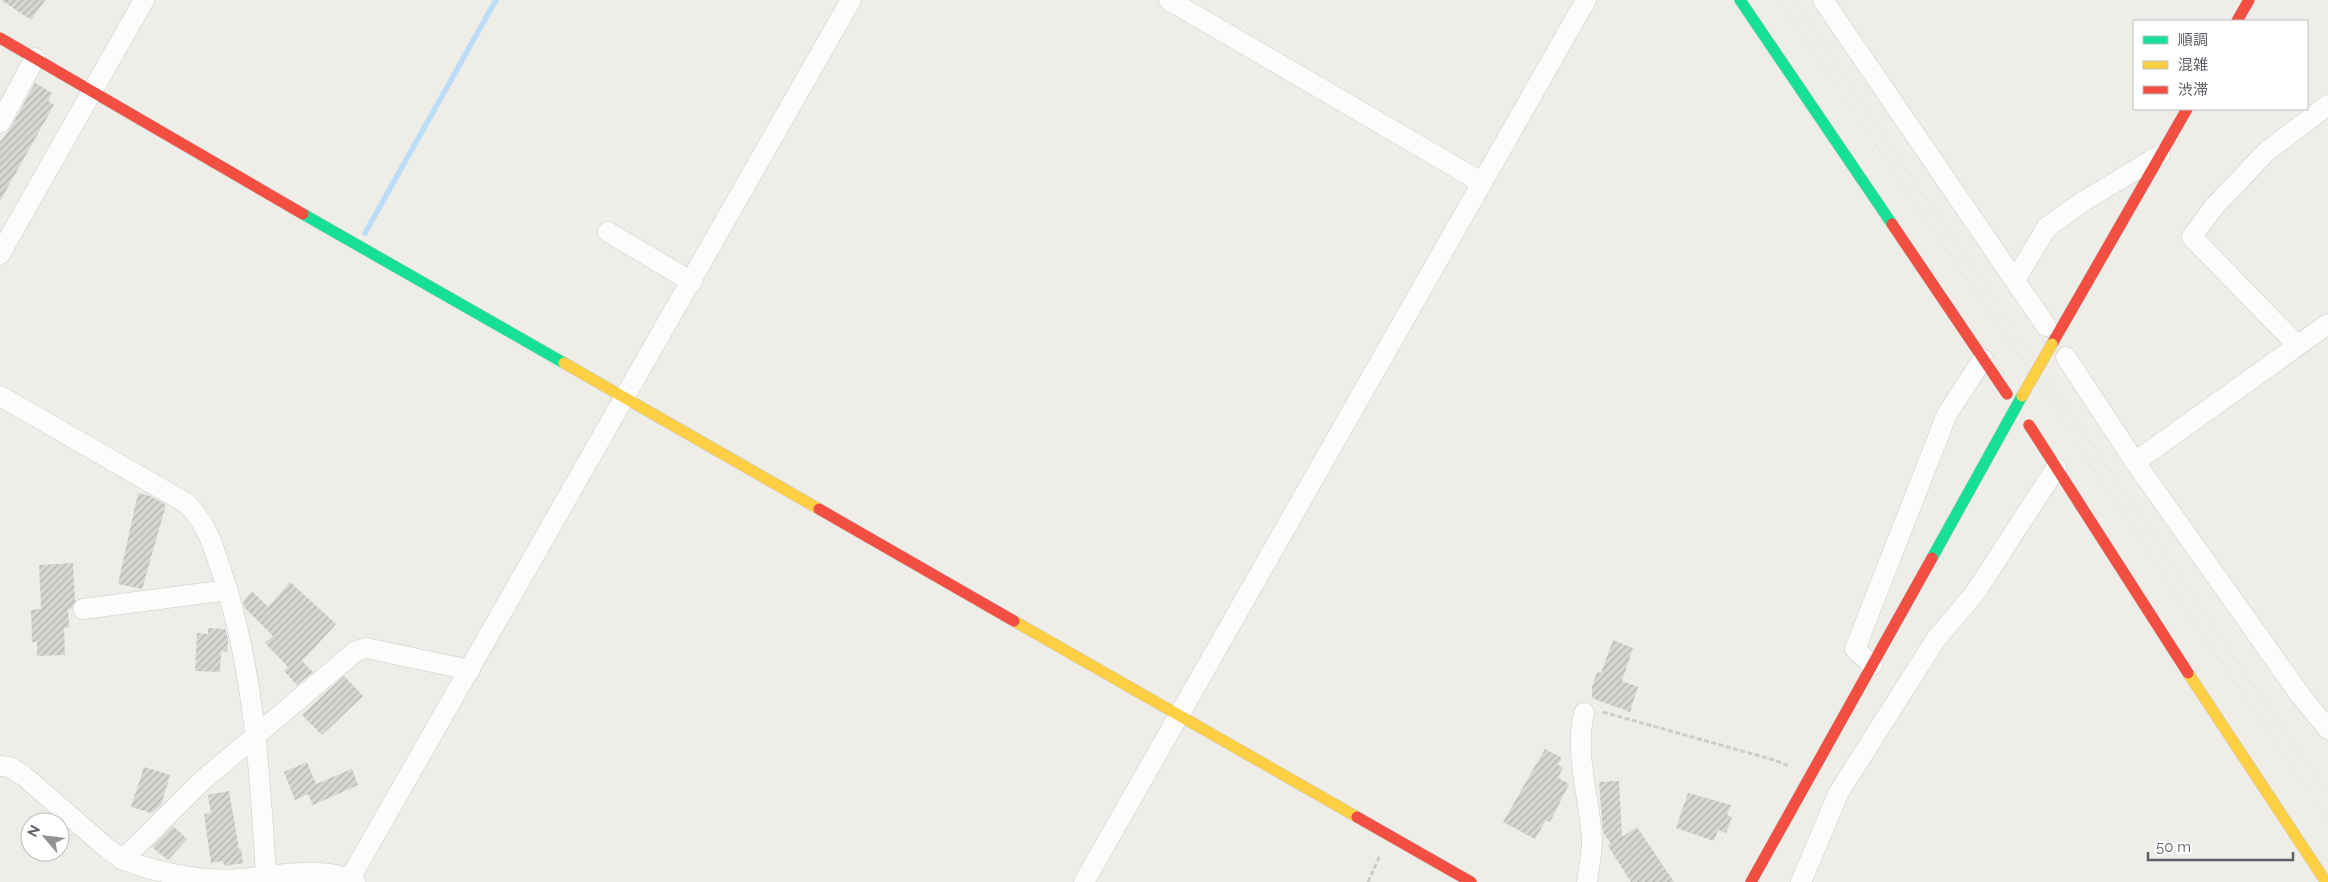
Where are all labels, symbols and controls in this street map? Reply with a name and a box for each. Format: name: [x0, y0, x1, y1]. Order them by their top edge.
legend: [2133, 20, 2308, 110]
text: 順調: [2178, 31, 2208, 49]
text: 混雑: [2178, 56, 2208, 74]
text: 渋滞: [2178, 81, 2208, 99]
north arrow: [20, 812, 70, 862]
text: N: [24, 822, 43, 839]
scale bar: [2148, 830, 2293, 862]
text: 50 m: [2156, 838, 2191, 856]

